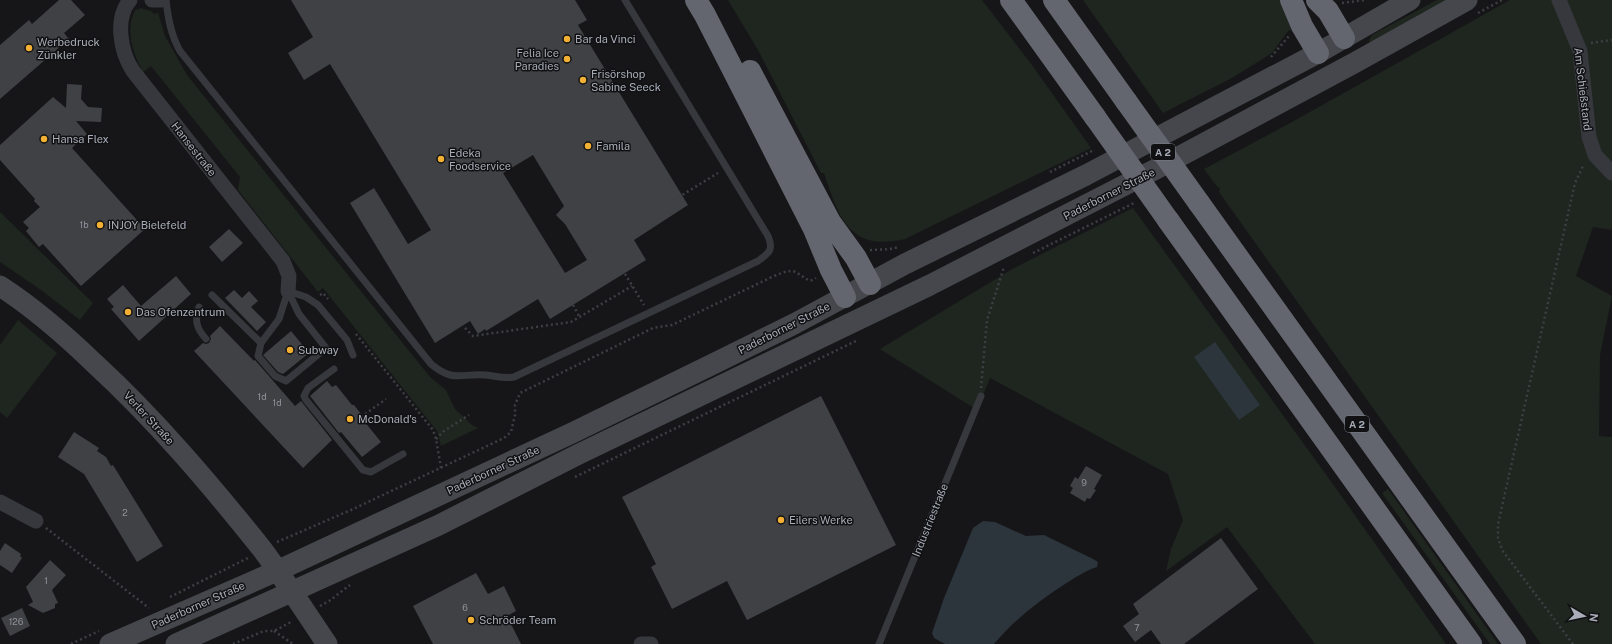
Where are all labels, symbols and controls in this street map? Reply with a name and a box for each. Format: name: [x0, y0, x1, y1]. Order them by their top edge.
place label: Bar da Vinci: [575, 33, 636, 45]
marker: Bar da Vinci: [562, 34, 572, 44]
place label: Werbedruck Zünkler: [37, 36, 100, 61]
marker: Werbedruck Zünkler: [24, 43, 34, 53]
place label: Felia Ice Paradies: [515, 47, 559, 72]
street label: Am Schießstand: [1572, 47, 1594, 131]
marker: Felia Ice Paradies: [562, 54, 572, 64]
place label: Frisörshop Sabine Seeck: [591, 68, 661, 93]
marker: Frisörshop Sabine Seeck: [578, 75, 588, 85]
street label: Hansestraße: [169, 120, 219, 178]
place label: Hansa Flex: [52, 133, 109, 145]
marker: Hansa Flex: [39, 134, 49, 144]
place label: Famila: [596, 140, 630, 152]
marker: Famila: [583, 141, 593, 151]
road number: A 2: [1151, 144, 1175, 160]
place label: Edeka Foodservice: [449, 147, 511, 172]
marker: Edeka Foodservice: [436, 154, 446, 164]
street label: Paderborner Straße: [1061, 166, 1157, 222]
house number: 1b: [79, 219, 89, 230]
place label: INJOY Bielefeld: [108, 219, 186, 231]
marker: INJOY Bielefeld: [95, 220, 105, 230]
street label: Paderborner Straße: [736, 300, 832, 356]
place label: Das Ofenzentrum: [136, 306, 225, 318]
marker: Das Ofenzentrum: [123, 307, 133, 317]
place label: Subway: [298, 344, 339, 356]
marker: Subway: [285, 345, 295, 355]
street label: Verler Straße: [121, 389, 177, 447]
house number: 1d: [257, 391, 267, 402]
house number: 1d: [272, 397, 282, 408]
place label: McDonald's: [358, 413, 417, 425]
marker: McDonald's: [345, 414, 355, 424]
road number: A 2: [1345, 416, 1369, 432]
street label: Paderborner Straße: [445, 443, 541, 497]
house number: 9: [1081, 477, 1087, 488]
street label: Industriestraße: [910, 482, 950, 558]
house number: 2: [122, 507, 128, 518]
place label: Eilers Werke: [789, 514, 853, 526]
marker: Eilers Werke: [776, 515, 786, 525]
house number: 1: [44, 575, 48, 586]
street label: Paderborner Straße: [149, 579, 247, 631]
north arrow: [1564, 596, 1604, 636]
house number: 6: [462, 602, 468, 613]
text: N: [1587, 612, 1600, 623]
place label: Schröder Team: [479, 614, 556, 626]
marker: Schröder Team: [466, 615, 476, 625]
house number: 126: [9, 616, 24, 627]
house number: 7: [1134, 622, 1140, 633]

